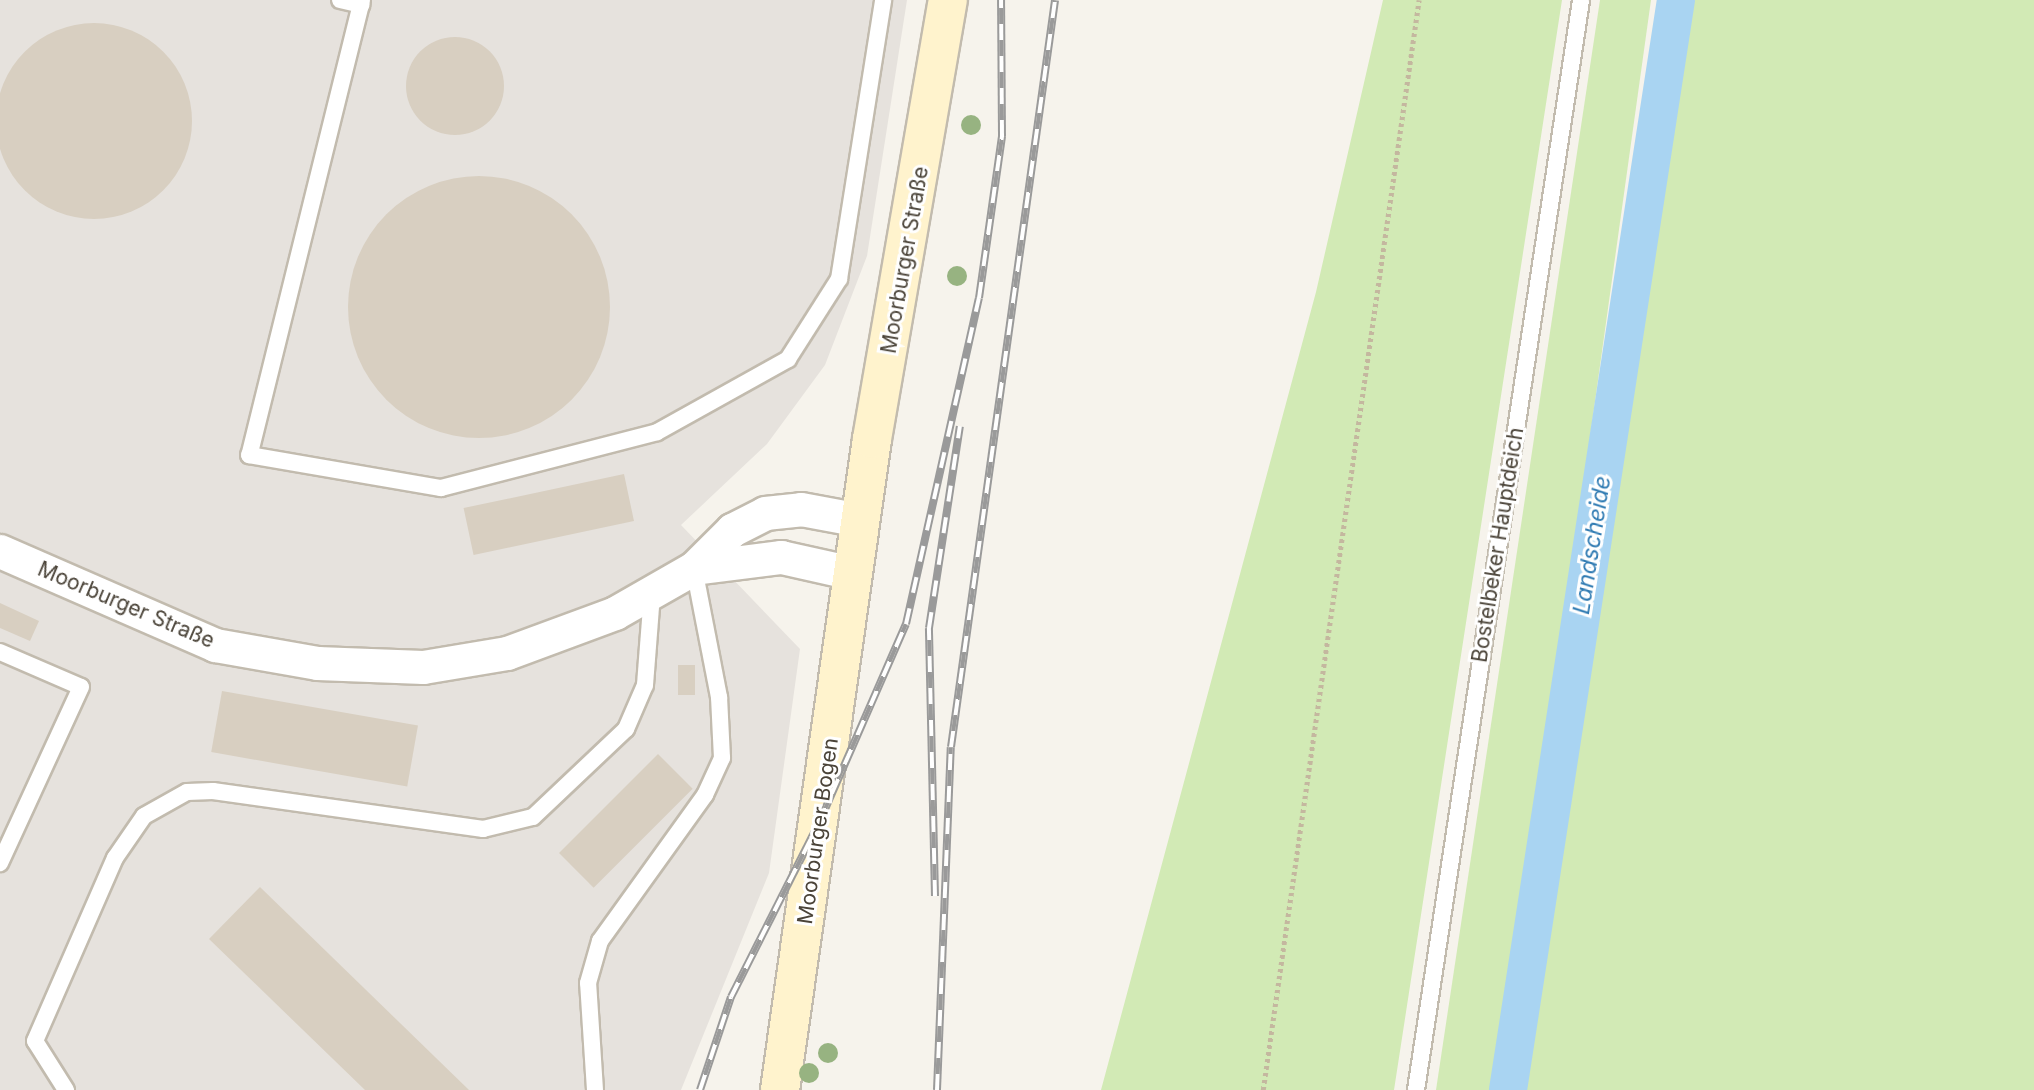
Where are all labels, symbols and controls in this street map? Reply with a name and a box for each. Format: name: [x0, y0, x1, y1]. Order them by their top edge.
street label: Moorburger Straße: [876, 165, 934, 355]
street label: Bostelbeker Hauptdeich: [1467, 426, 1529, 664]
water label: Landscheide: [1567, 474, 1617, 616]
street label: Moorburger Straße: [34, 556, 218, 654]
street label: Moorburger Bogen: [792, 736, 844, 926]

